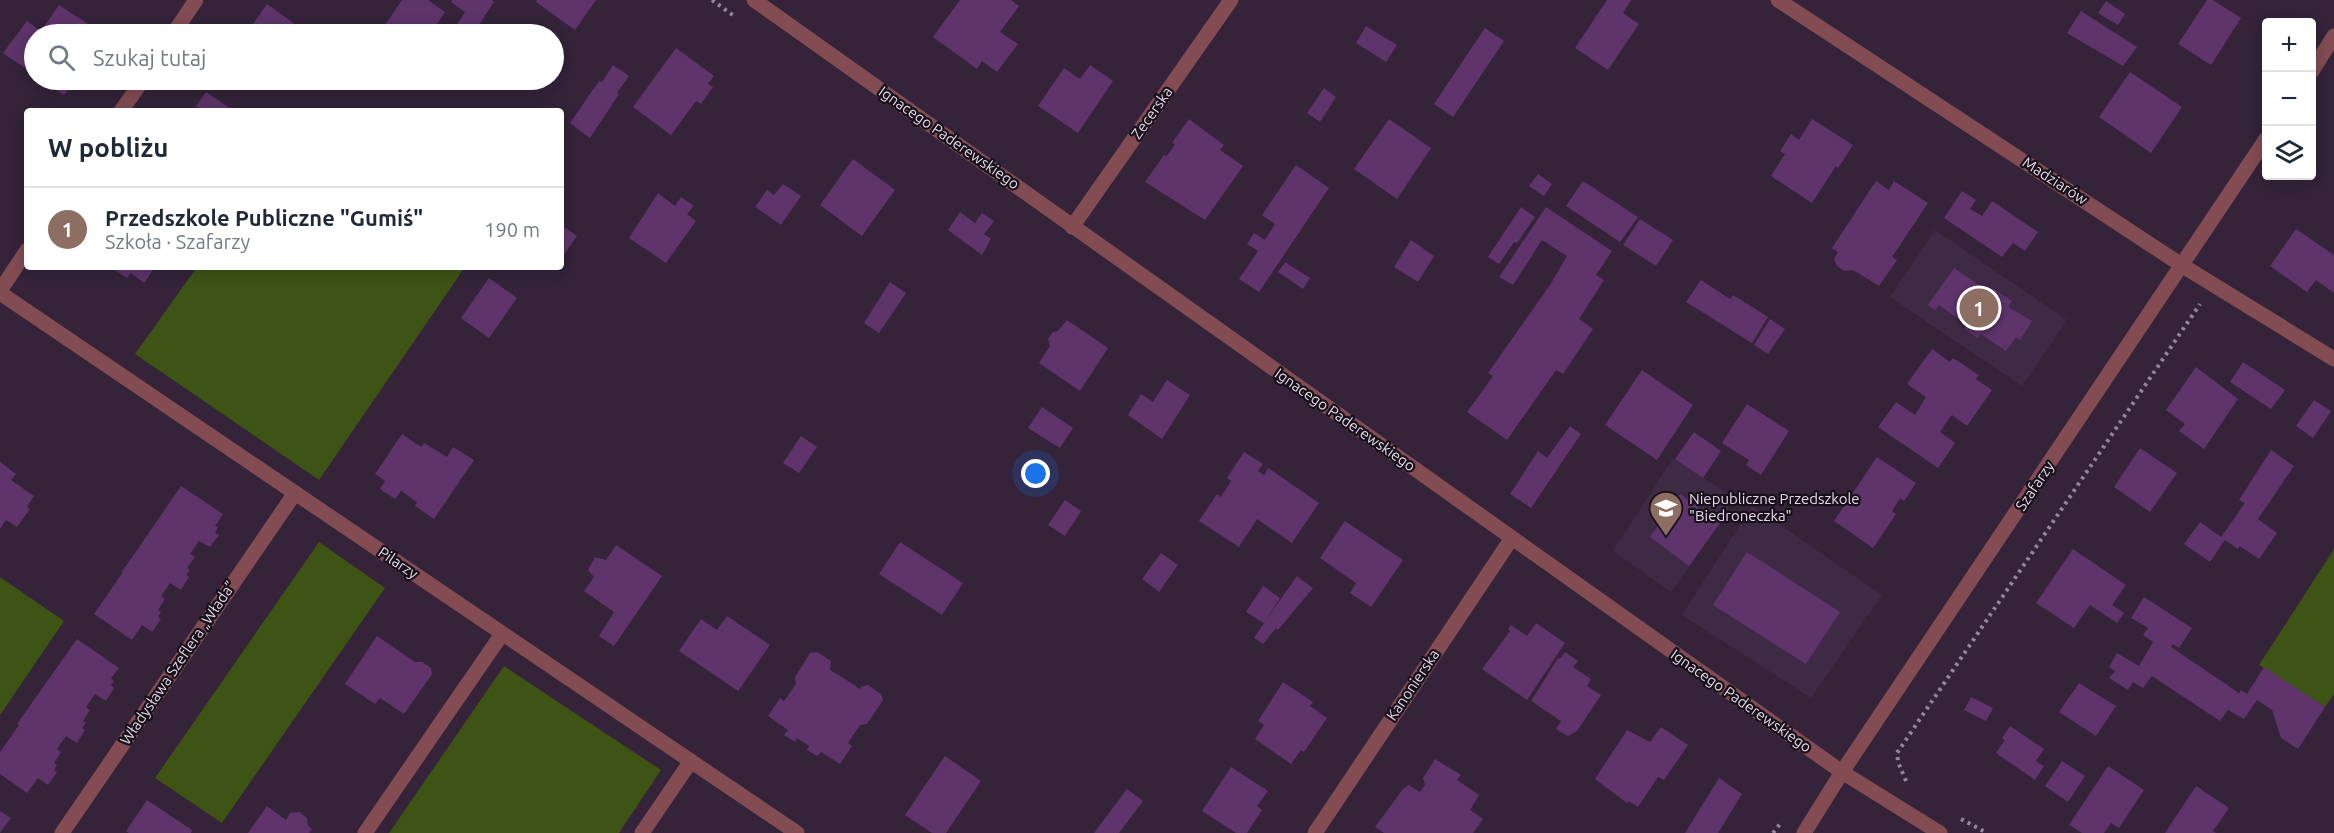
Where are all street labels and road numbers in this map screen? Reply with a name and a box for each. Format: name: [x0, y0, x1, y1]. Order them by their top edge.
street label: Ignacego Paderewskiego: [876, 83, 1023, 193]
street label: Zecerska: [1128, 83, 1176, 142]
street label: Madziarów: [2020, 153, 2091, 208]
street label: Ignacego Paderewskiego: [1272, 365, 1419, 475]
street label: Szafarzy: [2012, 458, 2057, 514]
street label: Pilarzy: [375, 543, 421, 582]
street label: Władysława Szeflera „Włada”: [116, 578, 239, 748]
street label: Kanonierska: [1383, 646, 1443, 724]
street label: Ignacego Paderewskiego: [1668, 646, 1815, 756]

